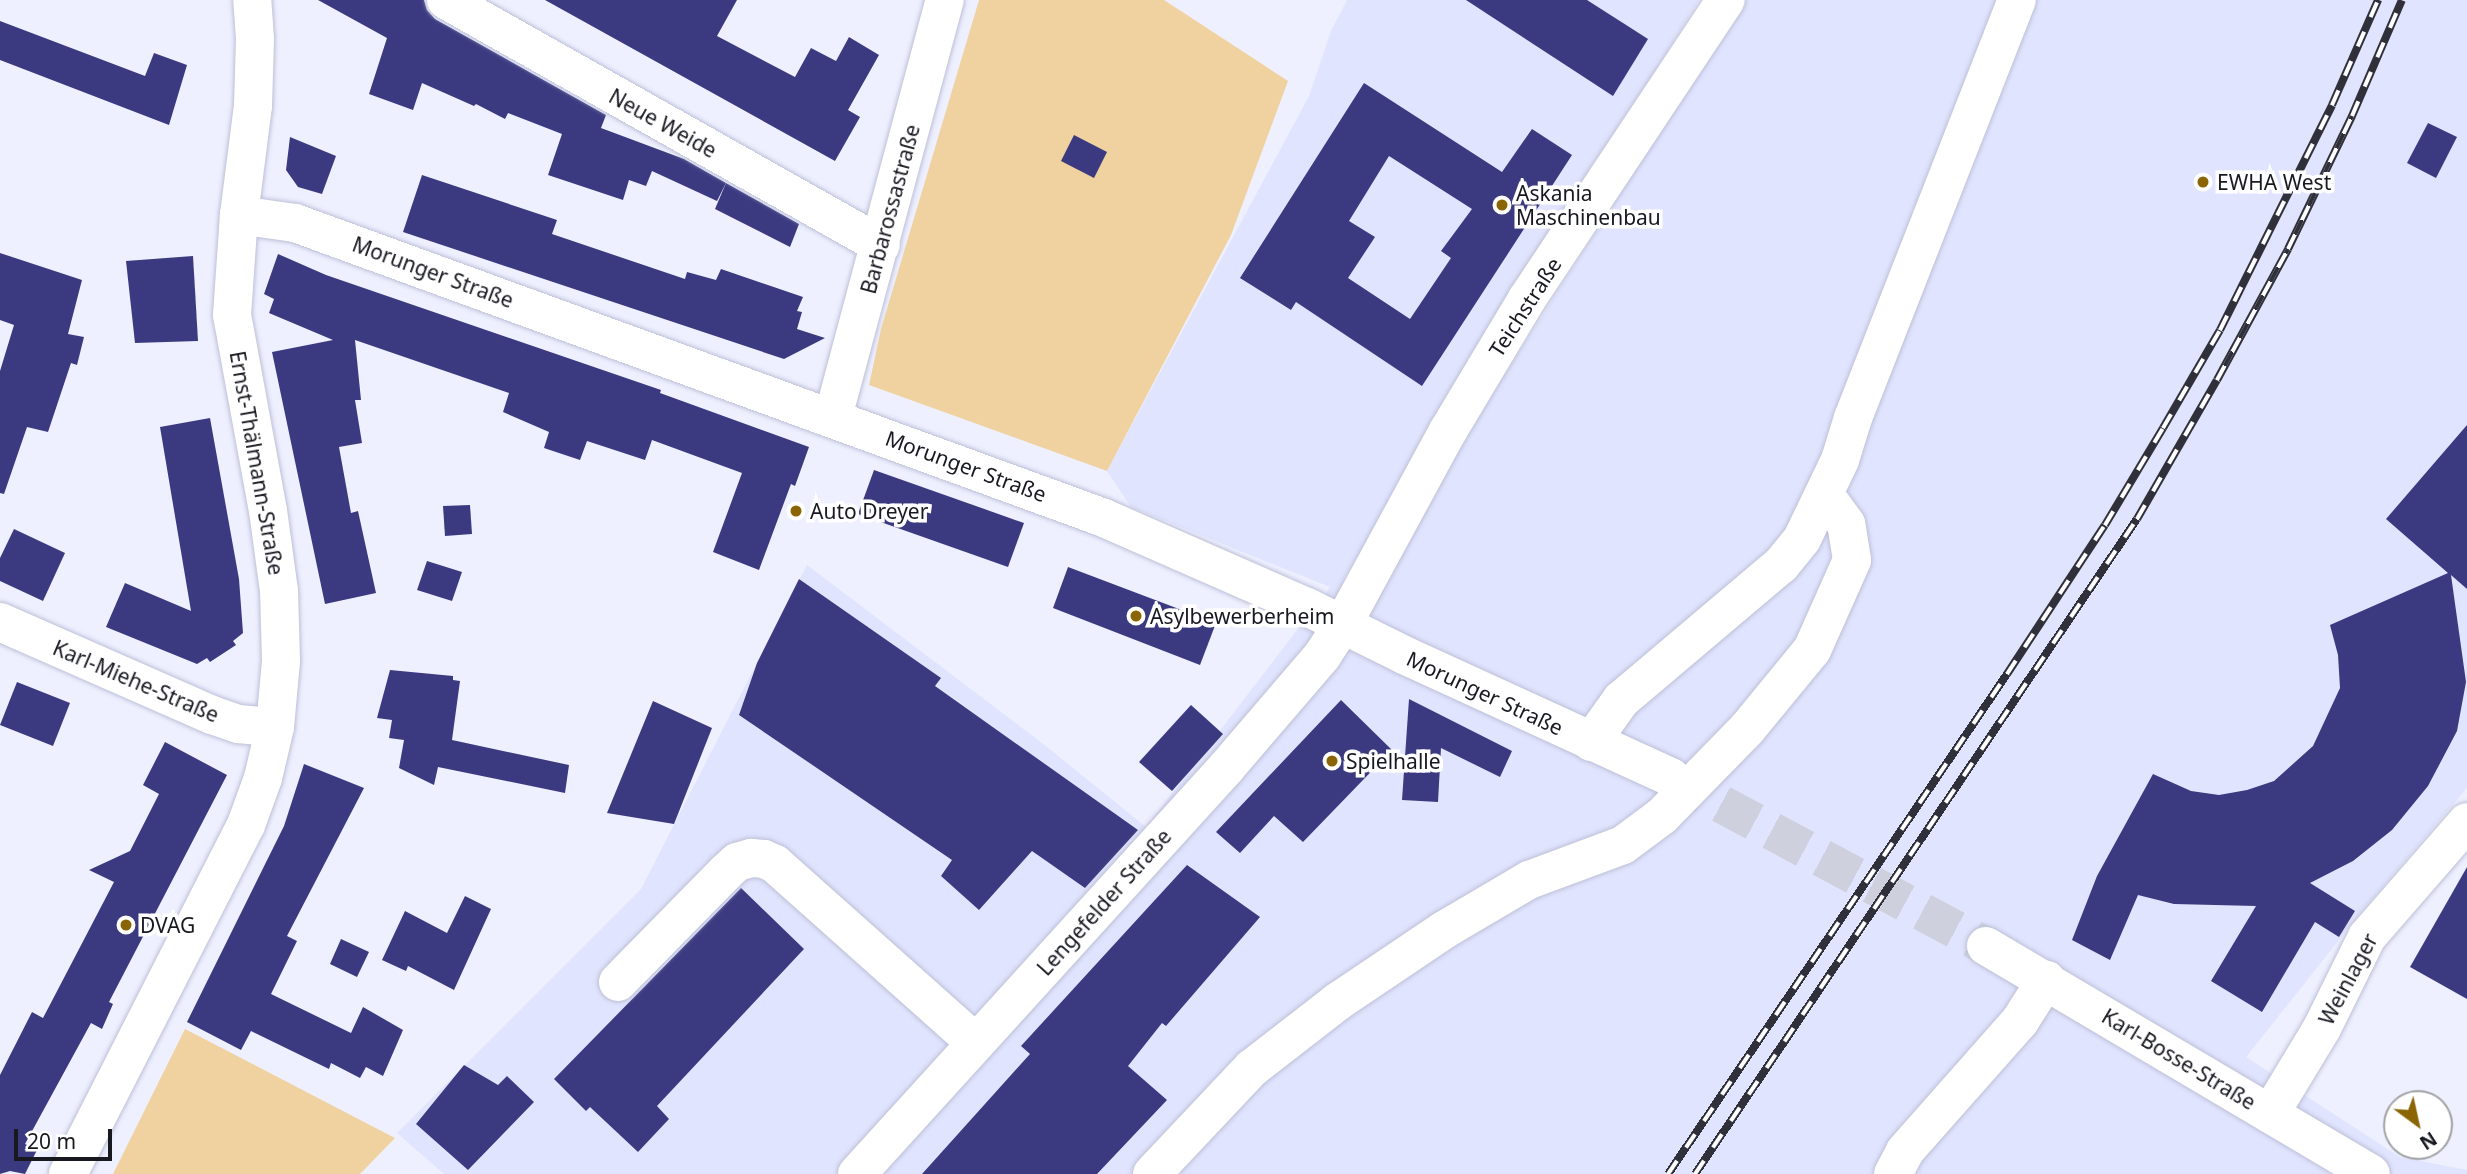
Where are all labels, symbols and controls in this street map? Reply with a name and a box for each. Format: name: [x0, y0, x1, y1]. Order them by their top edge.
street label: Neue Weide: [605, 83, 721, 163]
street label: Barbarossastraße: [855, 121, 925, 297]
place label: EWHA West: [2217, 169, 2331, 195]
marker: EWHA West: [2195, 174, 2211, 190]
place label: Askania Maschinenbau: [1516, 180, 1661, 230]
marker: Askania Maschinenbau: [1494, 197, 1510, 213]
street label: Morunger Straße: [349, 231, 517, 313]
street label: Teichstraße: [1484, 253, 1566, 361]
street label: Ernst-Thälmann-Straße: [225, 349, 289, 577]
street label: Morunger Straße: [882, 425, 1050, 507]
place label: Auto Dreyer: [810, 498, 928, 524]
marker: Auto Dreyer: [788, 503, 804, 519]
place label: Asylbewerberheim: [1150, 603, 1334, 629]
marker: Asylbewerberheim: [1128, 608, 1144, 624]
street label: Karl-Miehe-Straße: [49, 635, 223, 727]
street label: Morunger Straße: [1403, 646, 1567, 740]
place label: Spielhalle: [1346, 748, 1441, 774]
marker: Spielhalle: [1324, 753, 1340, 769]
street label: Lengefelder Straße: [1032, 824, 1176, 980]
place label: DVAG: [140, 912, 195, 938]
marker: DVAG: [118, 917, 134, 933]
street label: Weinlager: [2313, 929, 2383, 1029]
street label: Karl-Bosse-Straße: [2098, 1003, 2260, 1115]
north arrow: [2383, 1090, 2453, 1160]
scale bar: [18, 1114, 116, 1158]
text: N: [2415, 1126, 2442, 1156]
text: 20 m: [27, 1127, 76, 1155]

